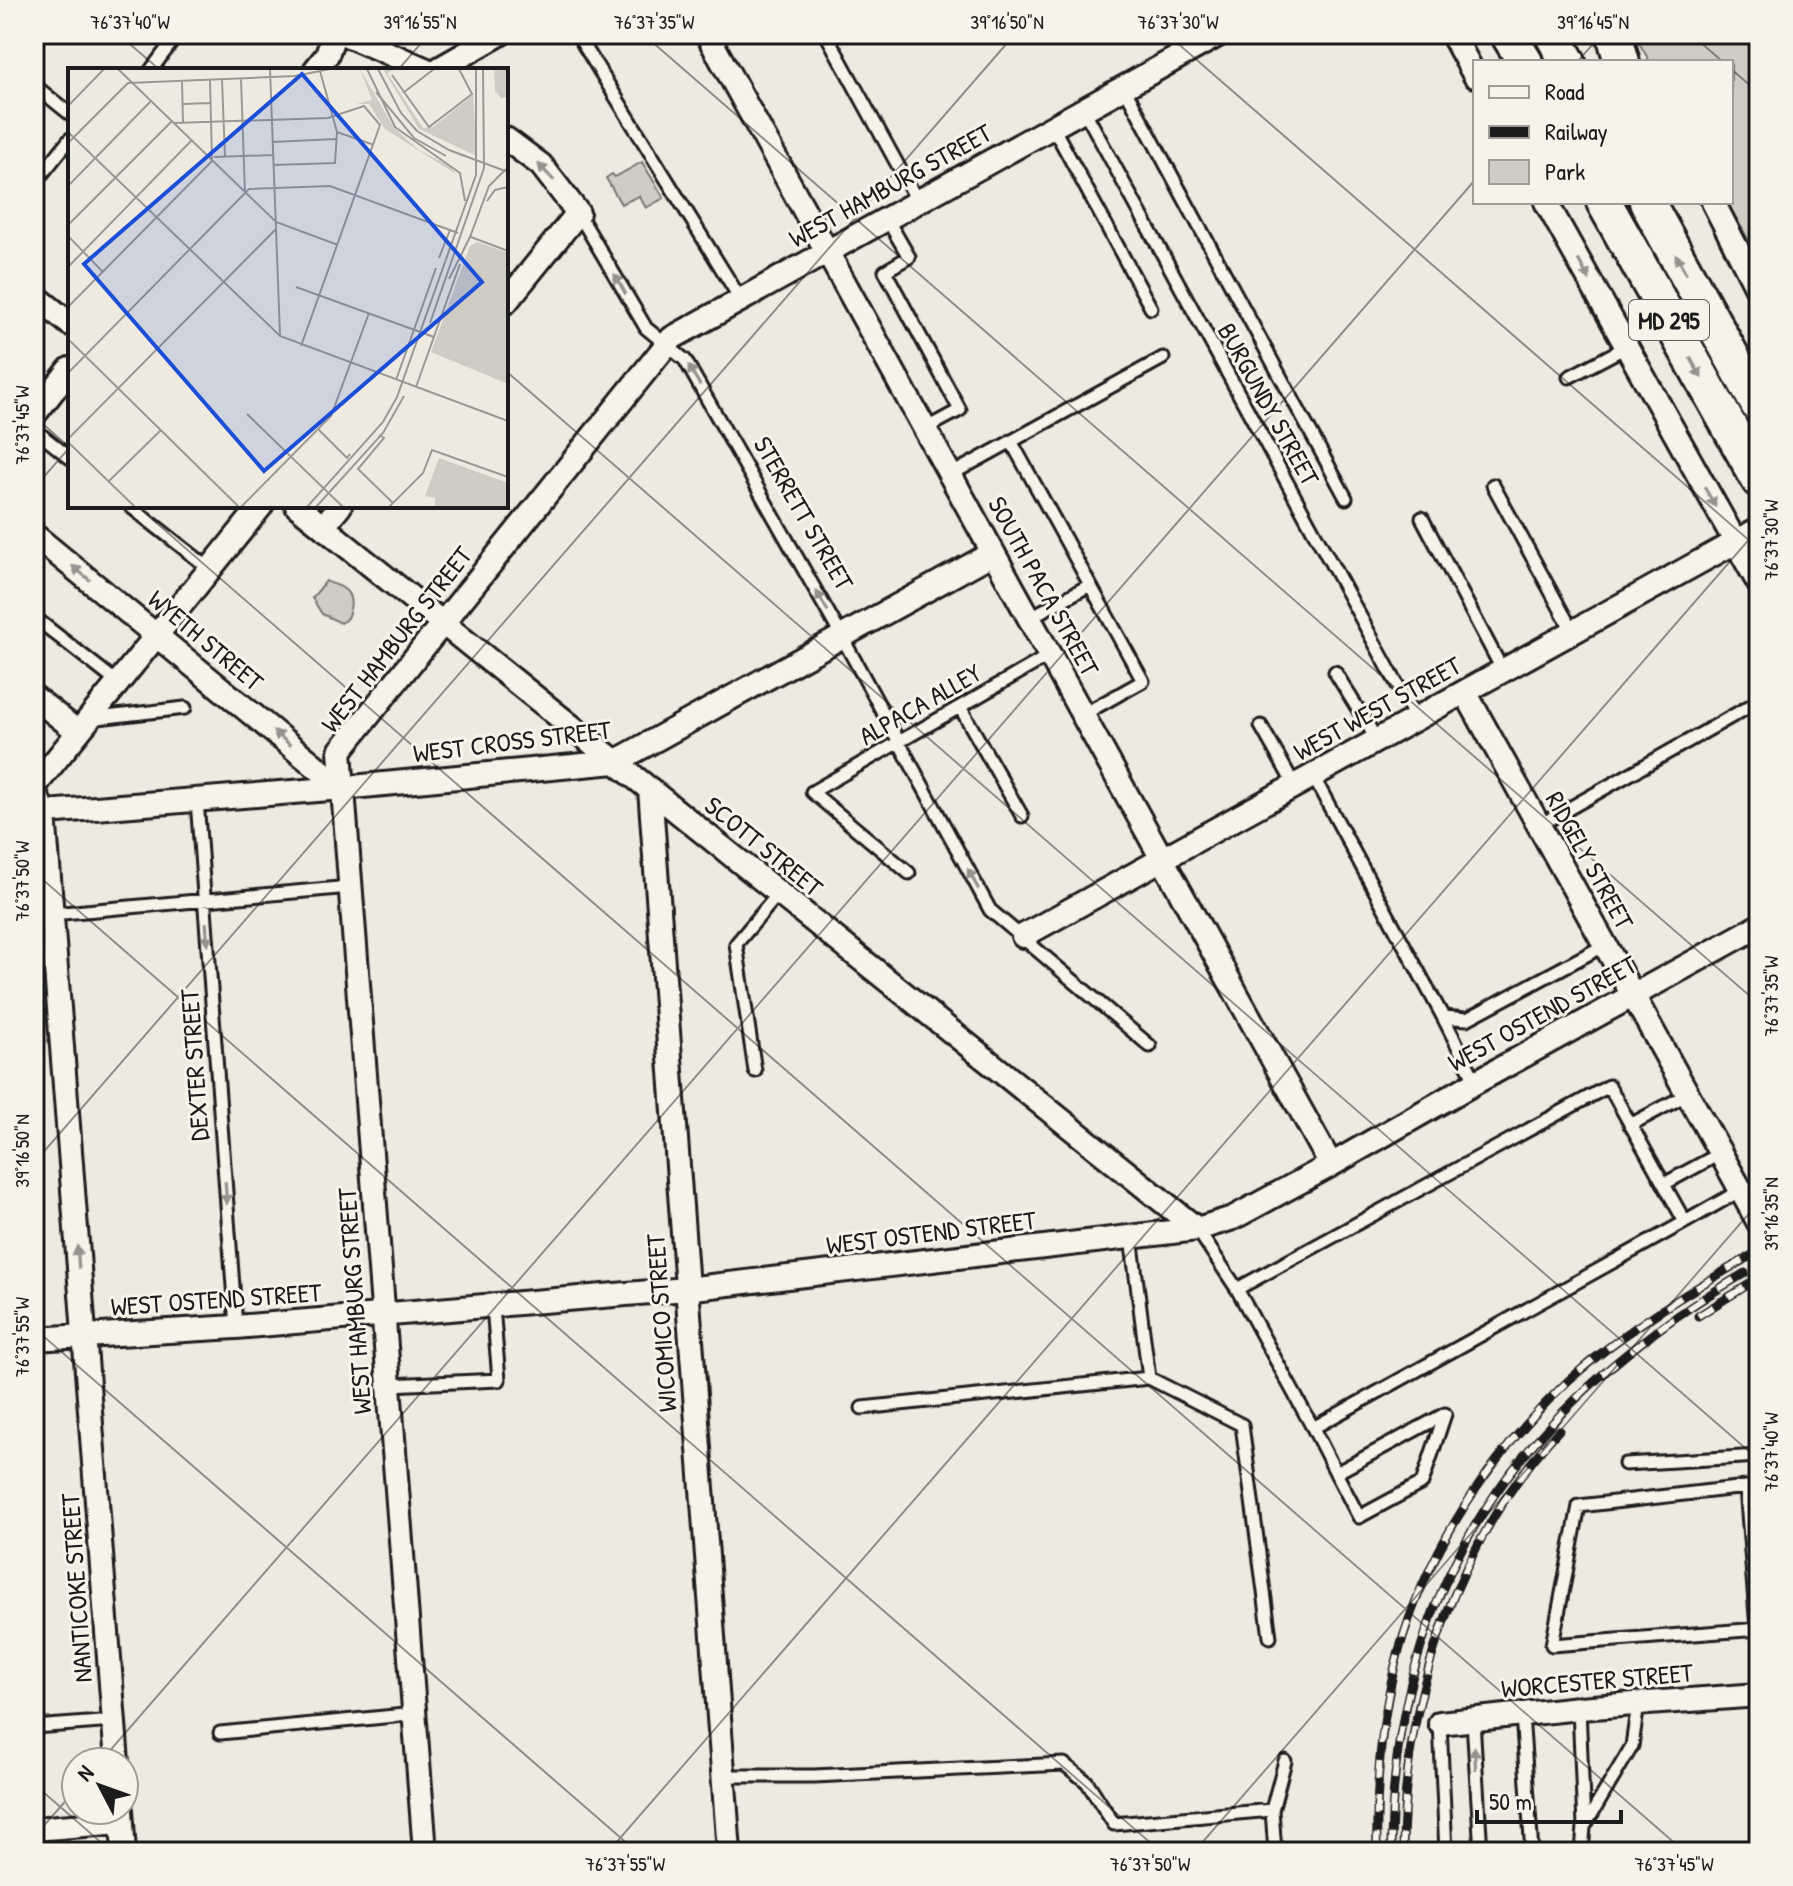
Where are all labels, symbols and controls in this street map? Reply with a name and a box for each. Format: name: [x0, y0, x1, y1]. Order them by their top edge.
text: 76°37'40"W: [90, 8, 170, 35]
text: 39°16'55"N: [383, 8, 457, 35]
text: 76°37'35"W: [614, 8, 695, 35]
text: 39°16'50"N: [970, 8, 1044, 35]
text: 76°37'30"W: [1138, 8, 1219, 35]
text: 39°16'45"N: [1557, 8, 1629, 35]
legend: [1473, 60, 1733, 204]
inset map: [68, 68, 508, 508]
text: Road: [1545, 75, 1584, 107]
street label: WEST HAMBURG STREET: [782, 114, 998, 255]
text: Railway: [1545, 115, 1608, 147]
text: Park: [1545, 155, 1585, 187]
one-way arrow: [538, 163, 556, 182]
one-way arrow: [1674, 253, 1688, 275]
one-way arrow: [1576, 259, 1590, 281]
one-way arrow: [613, 273, 627, 295]
road number: MD 295: [1629, 300, 1709, 340]
street label: BURGUNDY STREET: [1210, 316, 1329, 492]
one-way arrow: [1689, 357, 1703, 379]
one-way arrow: [687, 364, 701, 386]
text: 76°37'45"W: [8, 385, 35, 465]
street label: STERRETT STREET: [746, 430, 863, 597]
one-way arrow: [1703, 486, 1717, 508]
street label: SOUTH PACA STREET: [980, 490, 1108, 683]
text: 76°37'30"W: [1757, 499, 1784, 580]
street label: WEST HAMBURG STREET: [312, 538, 480, 739]
one-way arrow: [71, 565, 91, 582]
street label: WYETH STREET: [141, 581, 272, 699]
one-way arrow: [815, 590, 829, 612]
street label: WEST WEST STREET: [1287, 647, 1468, 768]
street label: ALPACA ALLEY: [853, 655, 988, 753]
street label: WEST CROSS STREET: [411, 711, 614, 770]
one-way arrow: [271, 730, 292, 747]
street label: RIDGELY STREET: [1538, 785, 1643, 936]
street label: SCOTT STREET: [698, 788, 831, 905]
text: 76°37'50"W: [8, 840, 35, 921]
one-way arrow: [966, 867, 979, 890]
one-way arrow: [201, 922, 214, 947]
street label: WEST OSTEND STREET: [1441, 946, 1643, 1079]
text: 76°37'35"W: [1757, 955, 1784, 1036]
street label: DEXTER STREET: [171, 987, 217, 1142]
text: 39°16'50"N: [8, 1114, 35, 1188]
text: 39°16'35"N: [1757, 1177, 1784, 1251]
one-way arrow: [220, 1181, 233, 1206]
street label: WEST HAMBURG STREET: [329, 1186, 379, 1415]
street label: WEST OSTEND STREET: [824, 1202, 1039, 1262]
street label: WICOMICO STREET: [637, 1232, 685, 1413]
one-way arrow: [71, 1244, 84, 1269]
street label: WEST OSTEND STREET: [110, 1274, 323, 1324]
text: 76°37'55"W: [8, 1296, 35, 1377]
text: 76°37'40"W: [1757, 1412, 1784, 1492]
street label: NANTICOKE STREET: [52, 1491, 100, 1684]
street label: WORCESTER STREET: [1500, 1654, 1695, 1706]
one-way arrow: [1468, 1745, 1481, 1770]
north arrow: [60, 1746, 140, 1826]
text: N: [70, 1758, 100, 1787]
scale bar: [1477, 1774, 1621, 1824]
text: 50 m: [1489, 1785, 1532, 1817]
text: 76°37'55"W: [585, 1850, 666, 1877]
text: 76°37'50"W: [1110, 1850, 1191, 1877]
text: 76°37'45"W: [1635, 1850, 1714, 1877]

